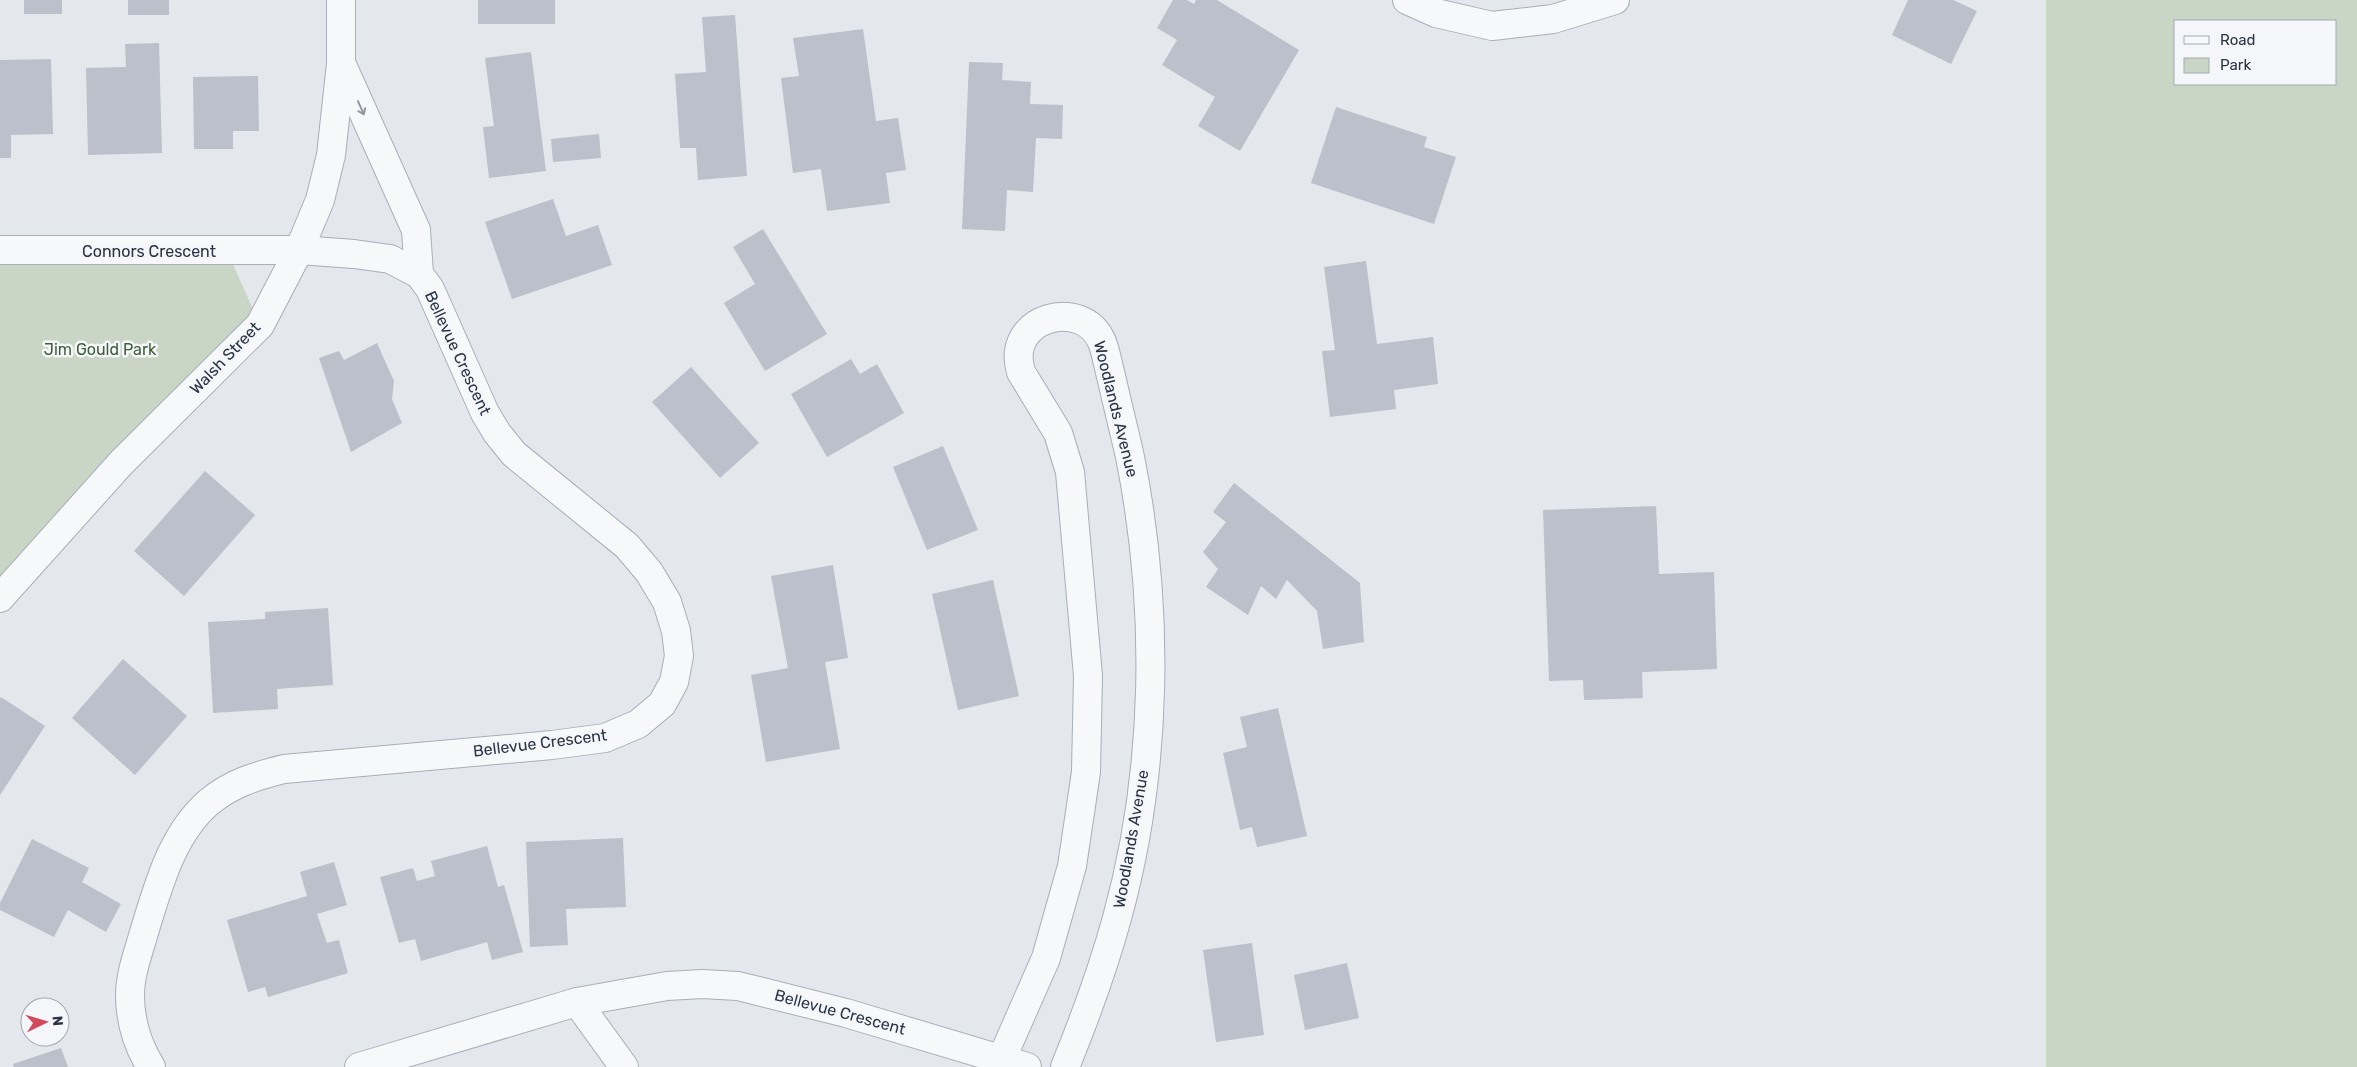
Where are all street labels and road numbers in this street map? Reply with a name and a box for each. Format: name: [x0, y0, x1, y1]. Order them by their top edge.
street label: Connors Crescent: [82, 242, 216, 261]
street label: Bellevue Crescent: [421, 288, 495, 418]
street label: Walsh Street: [186, 318, 264, 398]
street label: Woodlands Avenue: [1090, 339, 1142, 479]
street label: Bellevue Crescent: [472, 725, 608, 761]
street label: Woodlands Avenue: [1109, 768, 1153, 910]
street label: Bellevue Crescent: [772, 985, 908, 1039]

